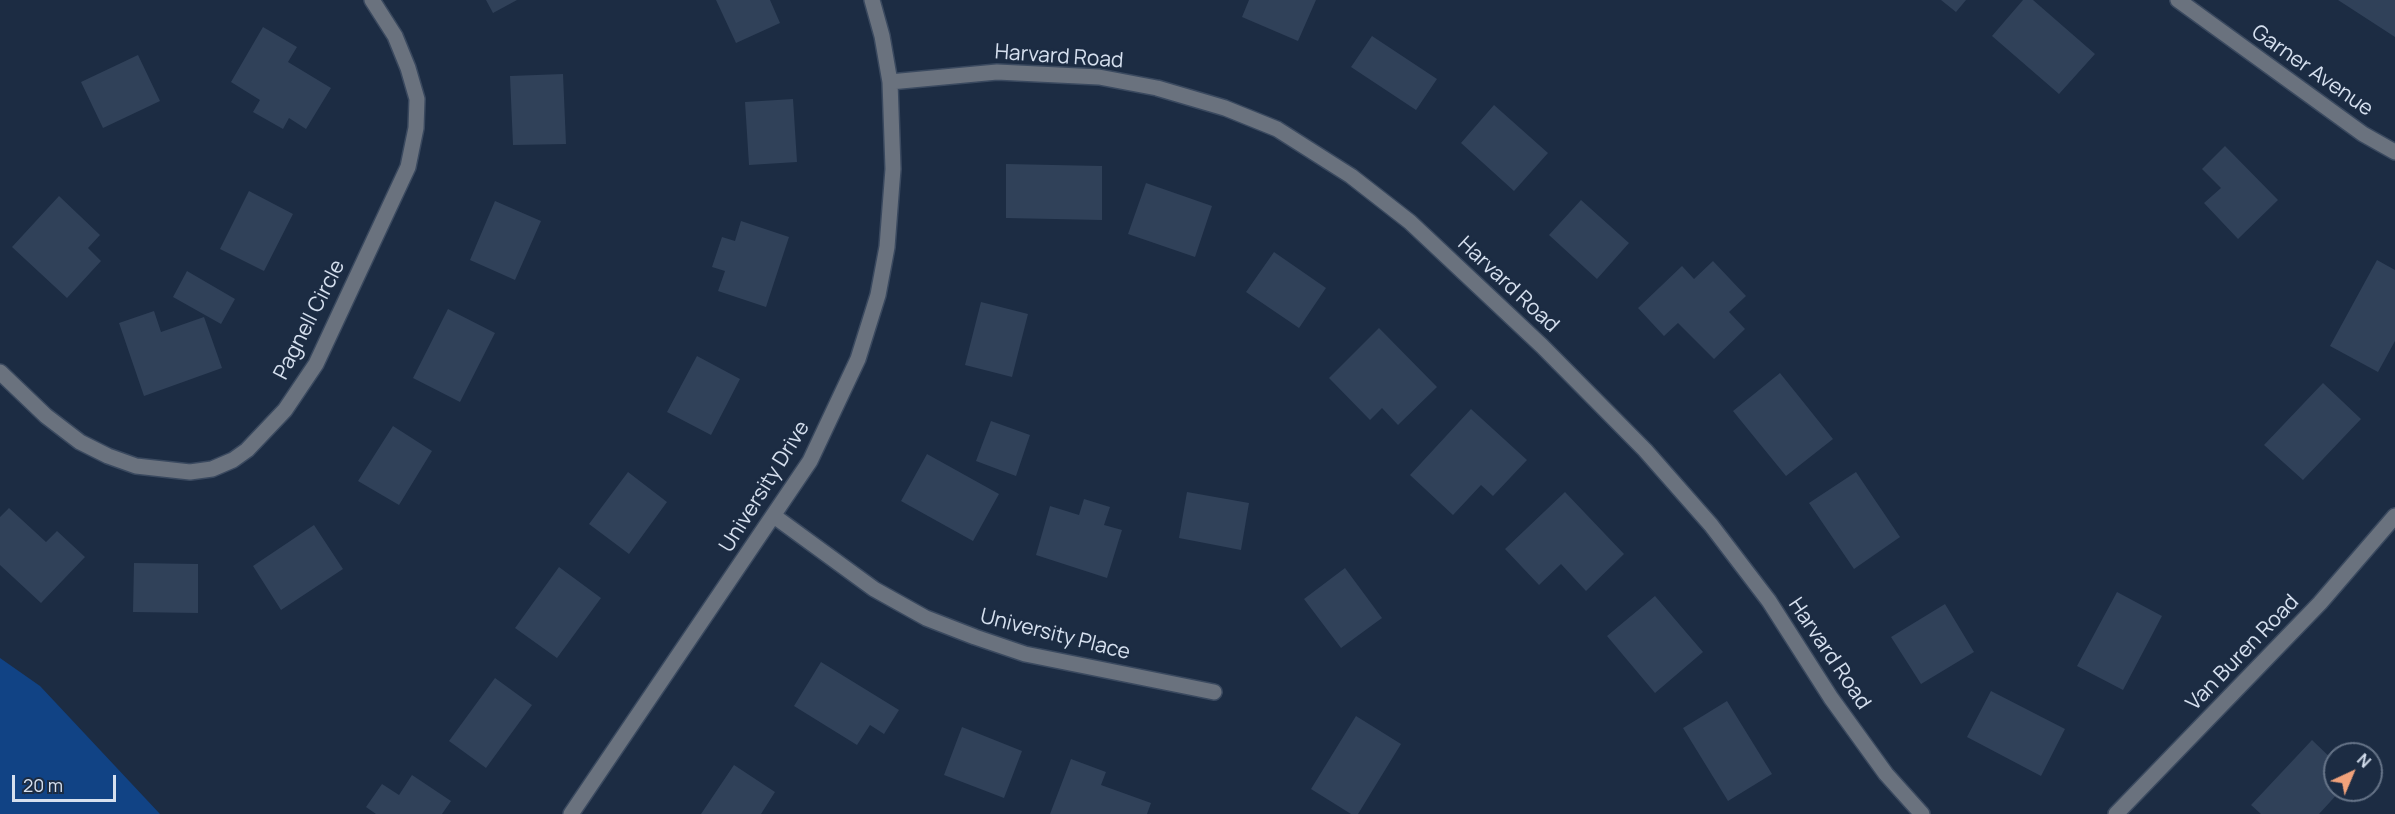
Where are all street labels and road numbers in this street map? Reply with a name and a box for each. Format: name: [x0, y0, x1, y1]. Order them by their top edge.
street label: Garner Avenue: [2246, 20, 2378, 122]
street label: Harvard Road: [994, 40, 1124, 74]
street label: Harvard Road: [1452, 232, 1564, 338]
street label: Pagnell Circle: [269, 256, 351, 384]
street label: University Drive: [715, 417, 815, 557]
street label: Van Buren Road: [2181, 590, 2305, 716]
street label: Harvard Road: [1782, 593, 1876, 715]
street label: University Place: [977, 604, 1133, 666]

